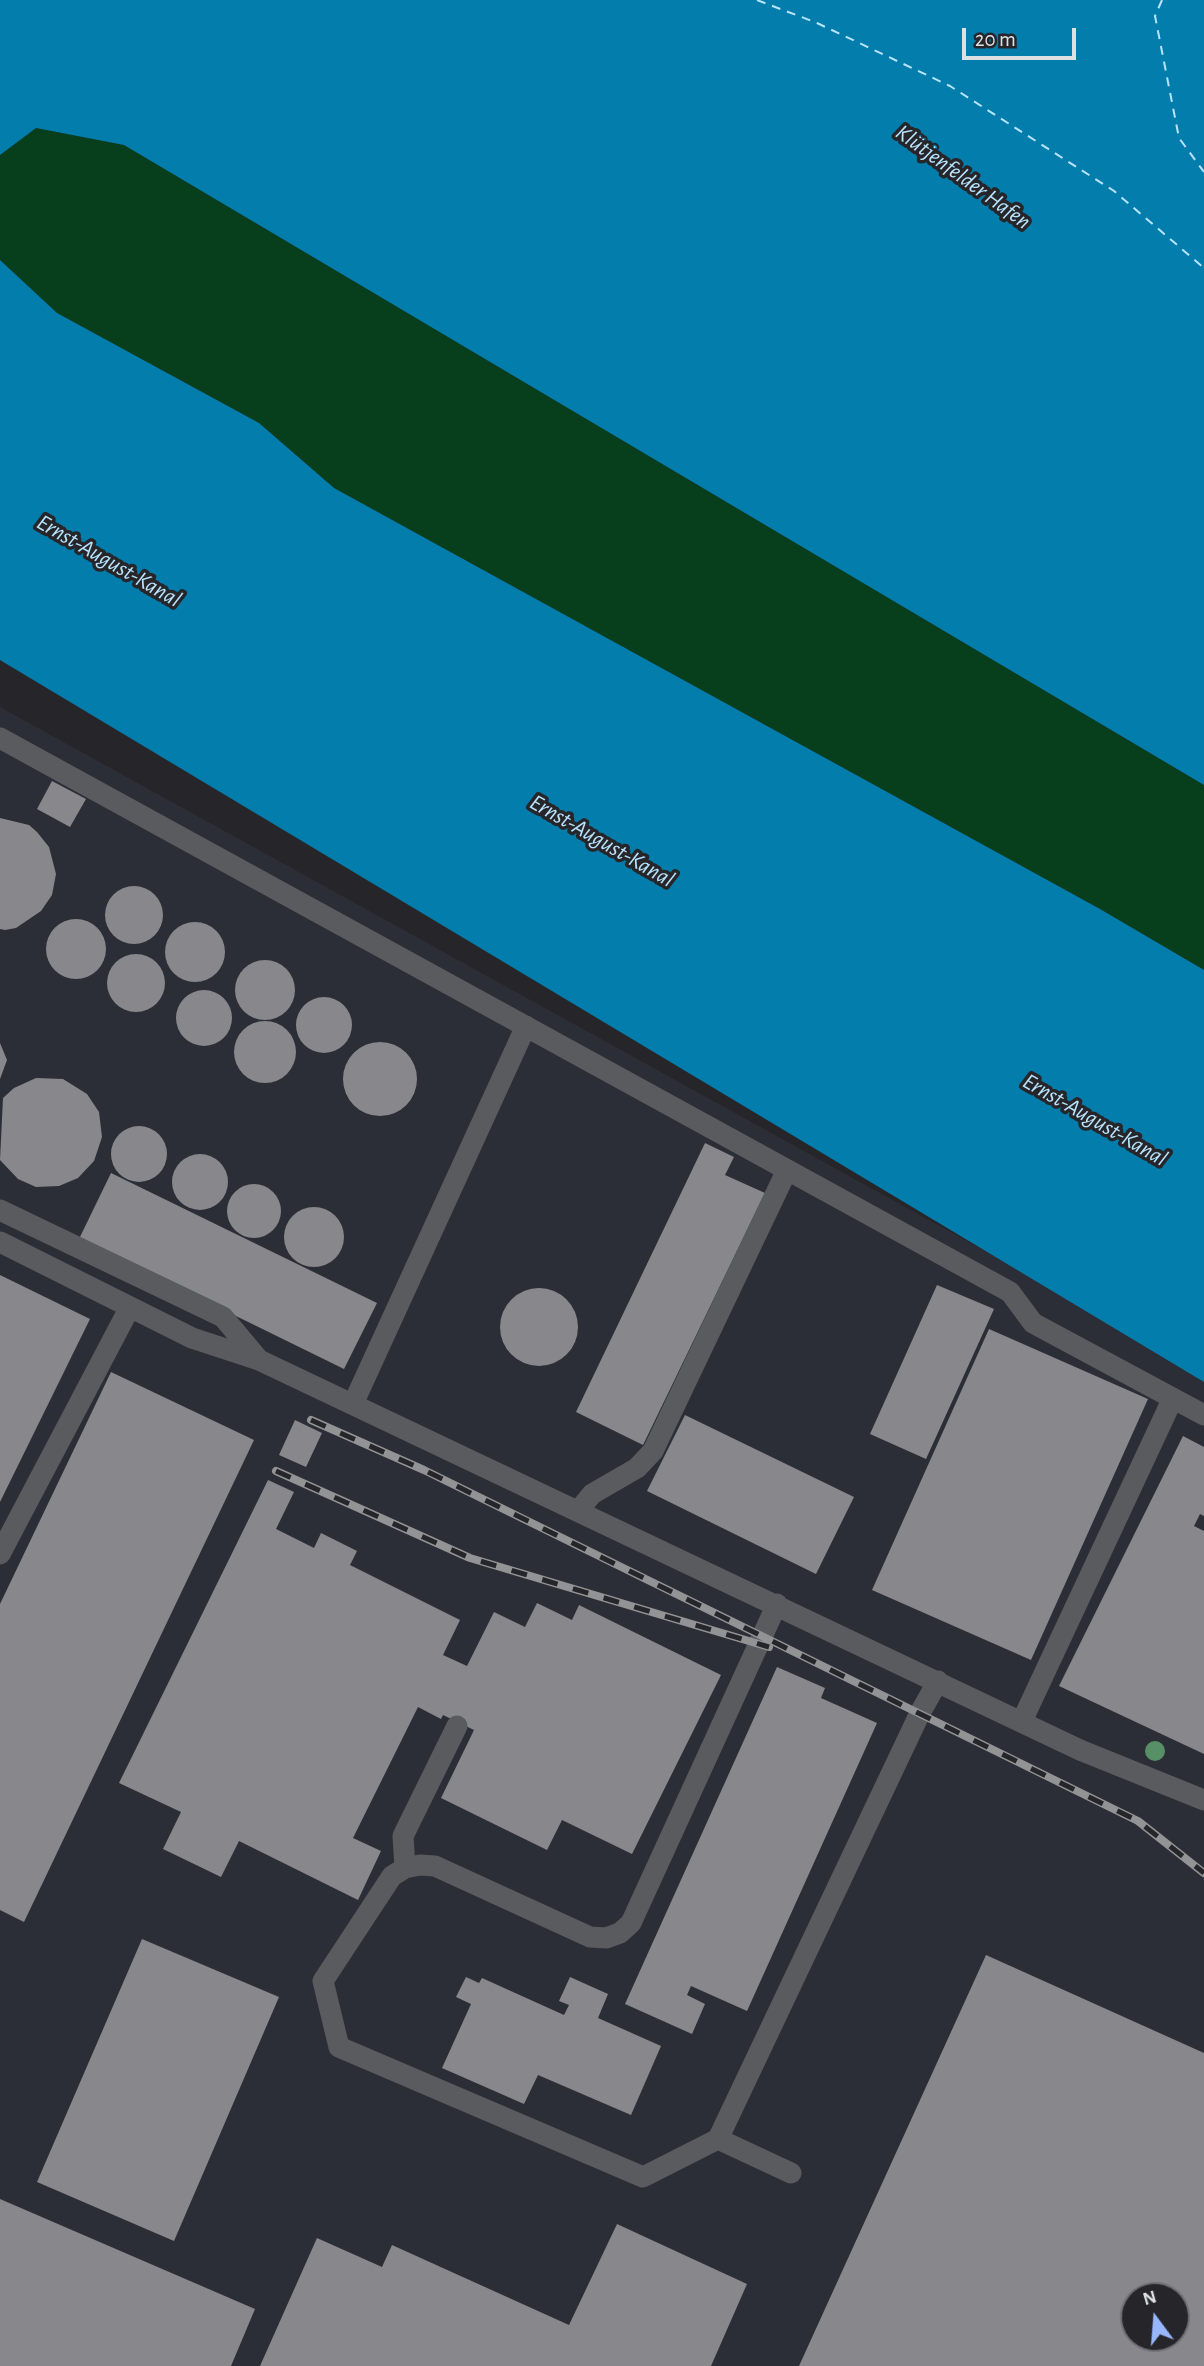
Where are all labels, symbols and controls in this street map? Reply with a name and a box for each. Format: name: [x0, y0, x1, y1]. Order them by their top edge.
scale bar: [966, 14, 1080, 58]
text: 20 m: [975, 29, 1016, 50]
water label: Klütjenfelder Hafen: [890, 119, 1036, 235]
water label: Ernst-August-Kanal: [32, 508, 186, 614]
water label: Ernst-August-Kanal: [525, 788, 679, 894]
water label: Ernst-August-Kanal: [1018, 1067, 1172, 1173]
north arrow: [1120, 2282, 1190, 2352]
text: N: [1141, 2287, 1159, 2309]

